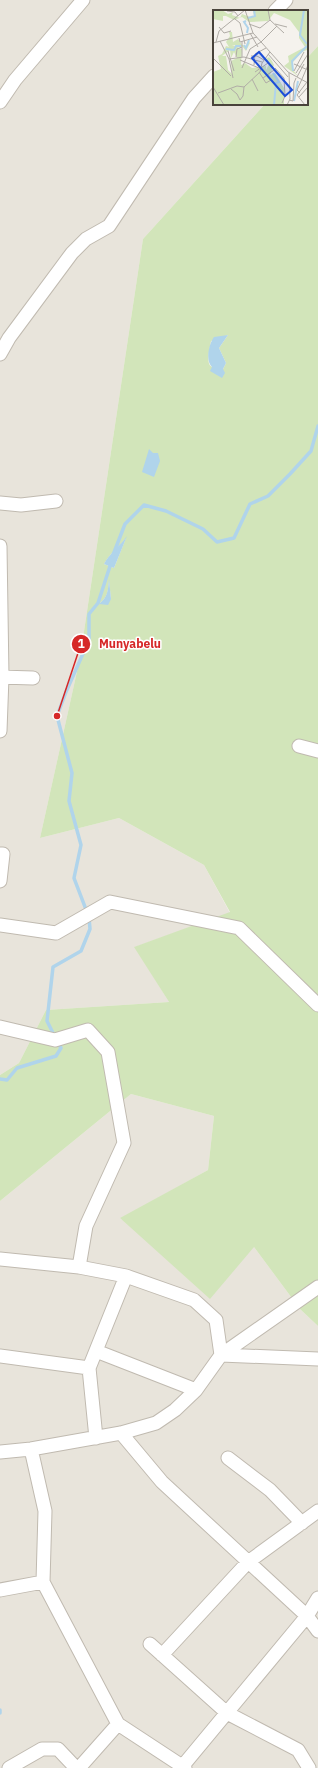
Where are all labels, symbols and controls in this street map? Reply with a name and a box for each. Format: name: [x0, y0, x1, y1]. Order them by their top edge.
inset map: [213, 10, 308, 105]
callout: Munyabelu: [71, 632, 169, 656]
text: 1: [77, 636, 85, 651]
text: Munyabelu: [99, 636, 161, 651]

